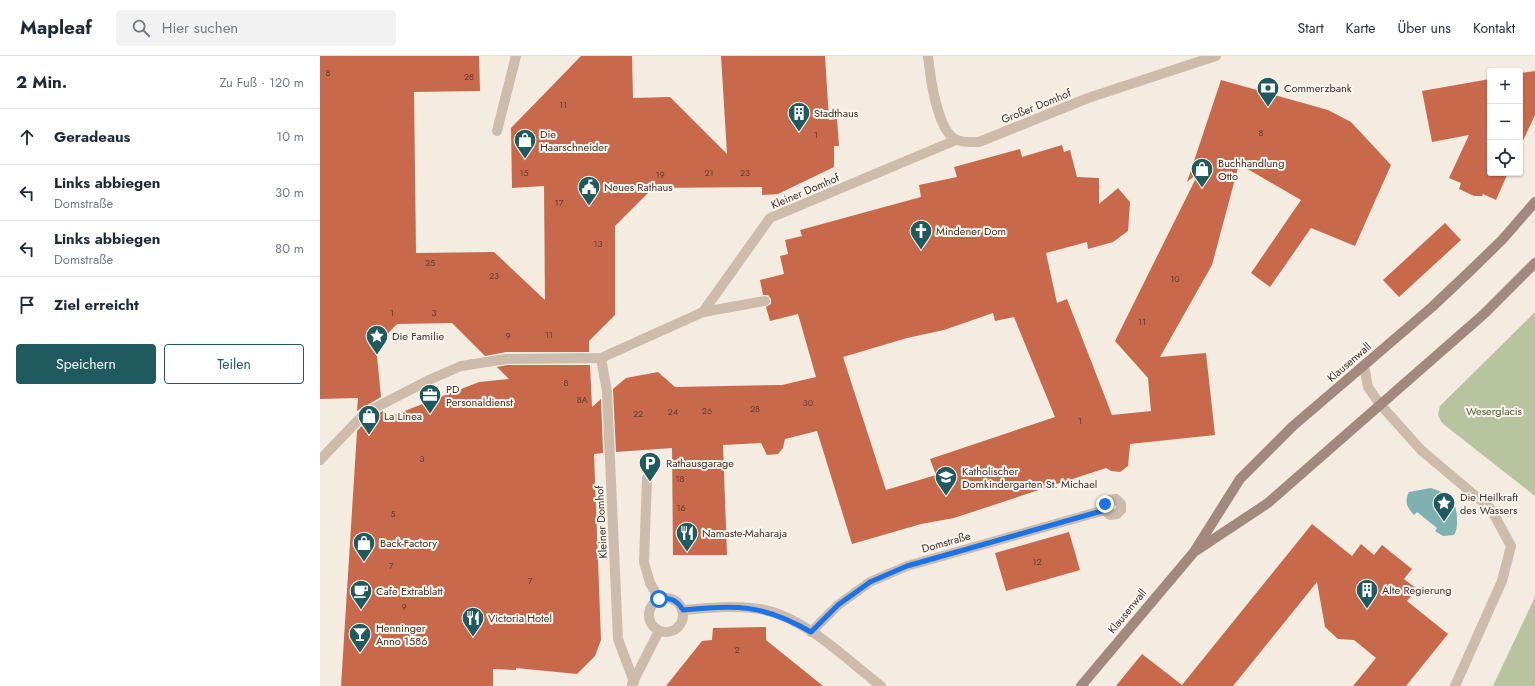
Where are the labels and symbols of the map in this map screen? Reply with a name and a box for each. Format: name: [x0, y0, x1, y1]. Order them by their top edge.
house number: 8: [326, 66, 331, 79]
house number: 28: [464, 70, 474, 83]
bank icon: Commerzbank: [1255, 75, 1281, 108]
place label: Commerzbank: [1284, 80, 1352, 96]
street label: Großer Domhof: [999, 84, 1074, 127]
house number: 11: [559, 98, 567, 111]
building icon: Stadthaus: [786, 100, 812, 133]
place label: Stadthaus: [814, 105, 859, 121]
place label: Die Haarschneider: [540, 126, 608, 155]
house number: 8: [1259, 126, 1264, 139]
shop icon: Die Haarschneider: [512, 127, 538, 160]
house number: 1: [814, 128, 818, 141]
place label: Buchhandlung Otto: [1218, 155, 1284, 184]
shop icon: Buchhandlung Otto: [1189, 156, 1215, 189]
house number: 15: [519, 166, 529, 179]
house number: 21: [704, 166, 714, 179]
house number: 23: [740, 166, 750, 179]
house number: 19: [655, 168, 665, 181]
street label: Kleiner Domhof: [768, 169, 842, 213]
public building icon: Neues Rathaus: [576, 174, 602, 207]
place label: Neues Rathaus: [604, 179, 673, 195]
house number: 17: [555, 196, 564, 209]
church icon: Mindener Dom: [908, 218, 934, 251]
place label: Mindener Dom: [936, 223, 1006, 239]
house number: 13: [594, 237, 603, 250]
house number: 25: [425, 256, 435, 269]
house number: 23: [489, 269, 499, 282]
house number: 10: [1170, 272, 1180, 285]
house number: 1: [390, 306, 394, 319]
house number: 3: [432, 306, 437, 319]
house number: 11: [1138, 315, 1146, 328]
place icon: Die Familie: [364, 323, 390, 356]
place label: Die Familie: [392, 328, 445, 344]
house number: 11: [545, 328, 553, 341]
house number: 9: [505, 329, 511, 342]
street label: Klausenwall: [1324, 338, 1374, 386]
house number: 8: [564, 376, 569, 389]
place label: PD Personaldienst: [446, 381, 513, 410]
office icon: PD Personaldienst: [417, 382, 443, 415]
house number: 8A: [577, 393, 587, 406]
house number: 30: [803, 396, 814, 409]
house number: 28: [750, 402, 760, 415]
shop icon: La Linea: [356, 403, 382, 436]
park label: Weserglacis: [1466, 403, 1523, 419]
house number: 26: [702, 404, 712, 417]
house number: 24: [668, 405, 678, 418]
house number: 22: [633, 407, 643, 420]
place label: La Linea: [384, 408, 422, 424]
house number: 1: [1078, 414, 1082, 427]
parking icon: Rathausgarage: [637, 450, 663, 483]
house number: 3: [420, 452, 425, 465]
place label: Rathausgarage: [666, 455, 734, 471]
place label: Katholischer Domkindergarten St. Michael: [962, 463, 1097, 492]
school or university icon: Katholischer Domkindergarten St. Michael: [933, 464, 959, 497]
house number: 18: [676, 472, 685, 485]
street label: Kleiner Domhof: [591, 484, 611, 559]
place label: Die Heilkraft des Wassers: [1460, 489, 1518, 518]
place icon: Die Heilkraft des Wassers: [1431, 490, 1457, 523]
route end: [1096, 495, 1114, 513]
house number: 16: [676, 501, 686, 514]
house number: 5: [390, 507, 396, 520]
restaurant icon: Namaste-Maharaja: [674, 520, 700, 553]
place label: Namaste-Maharaja: [702, 525, 787, 541]
street label: Domstraße: [920, 527, 973, 557]
shop icon: Back-Factory: [351, 530, 377, 563]
place label: Back-Factory: [380, 535, 437, 551]
house number: 12: [1032, 555, 1042, 568]
house number: 7: [389, 559, 394, 572]
house number: 7: [528, 574, 533, 587]
building icon: Alte Regierung: [1354, 577, 1380, 610]
cafe icon: Cafe Extrablatt: [348, 578, 374, 611]
place label: Alte Regierung: [1382, 582, 1452, 598]
place label: Cafe Extrablatt: [376, 583, 443, 599]
street label: Klausenwall: [1104, 585, 1150, 637]
route start: [650, 590, 668, 608]
house number: 9: [401, 600, 407, 613]
restaurant icon: Victoria Hotel: [460, 605, 486, 638]
place label: Victoria Hotel: [488, 610, 552, 626]
place label: Henninger Anno 1586: [376, 620, 428, 649]
bar icon: Henninger Anno 1586: [347, 621, 373, 654]
house number: 2: [734, 643, 740, 656]

